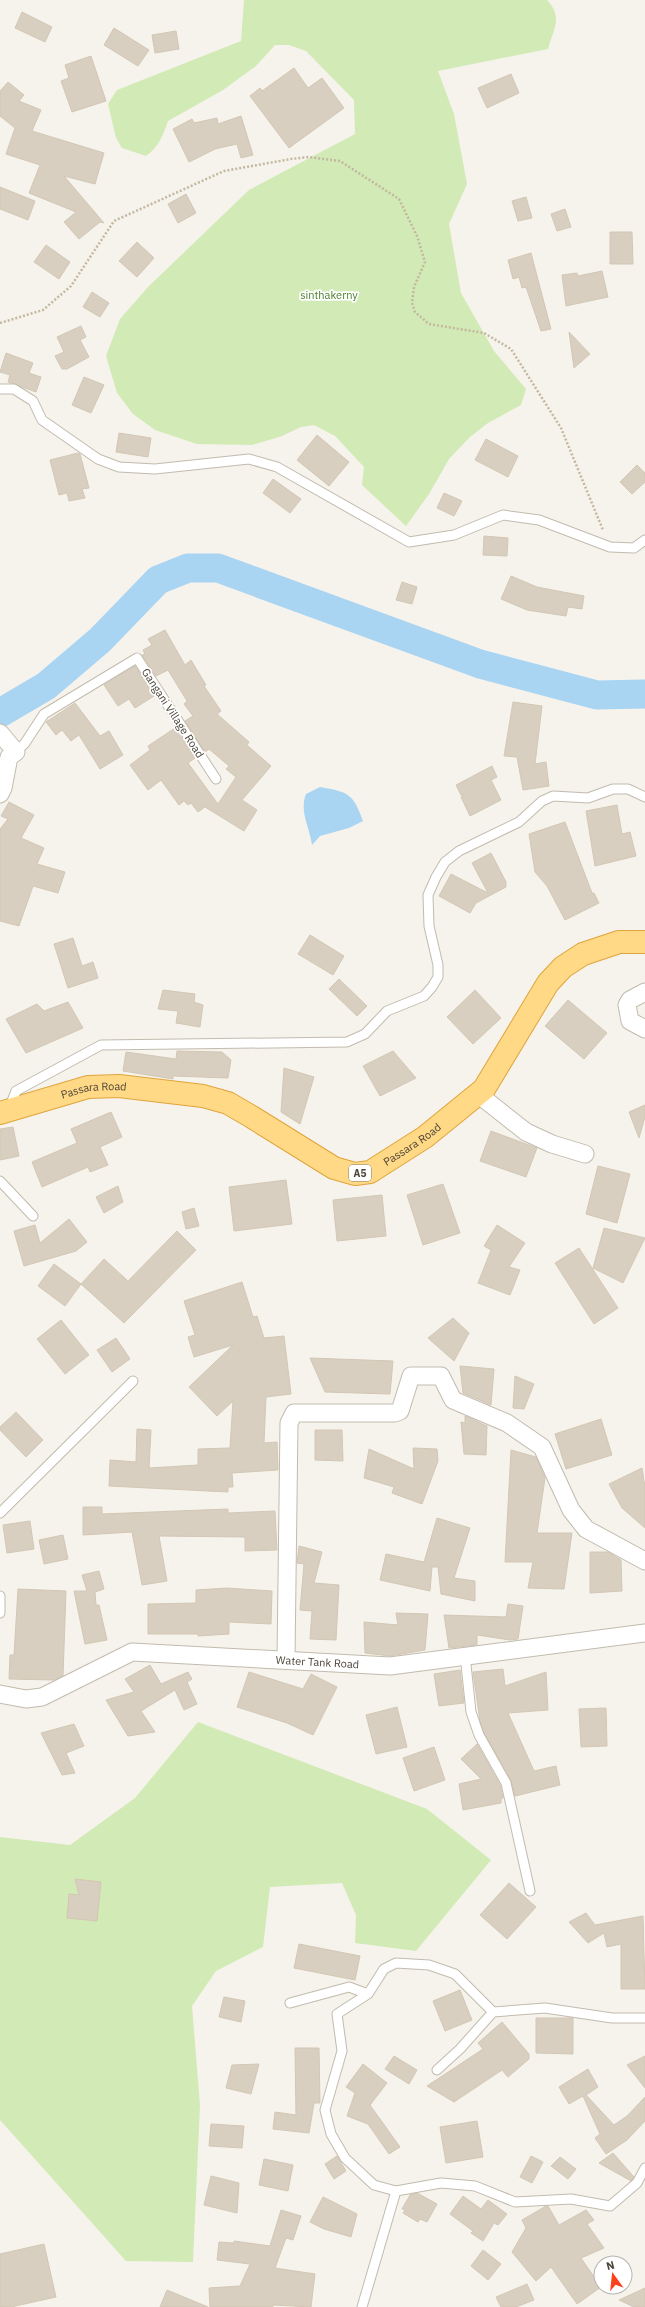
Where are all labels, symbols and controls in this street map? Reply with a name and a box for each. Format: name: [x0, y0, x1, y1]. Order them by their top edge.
park label: sinthakerny: [300, 288, 358, 302]
street label: Gangani Village Road: [139, 666, 207, 760]
street label: Passara Road: [59, 1079, 127, 1102]
street label: Passara Road: [381, 1120, 444, 1169]
road number: A5: [349, 1165, 371, 1181]
street label: Water Tank Road: [275, 1653, 360, 1671]
north arrow: [593, 2255, 633, 2295]
text: N: [605, 2258, 616, 2273]

